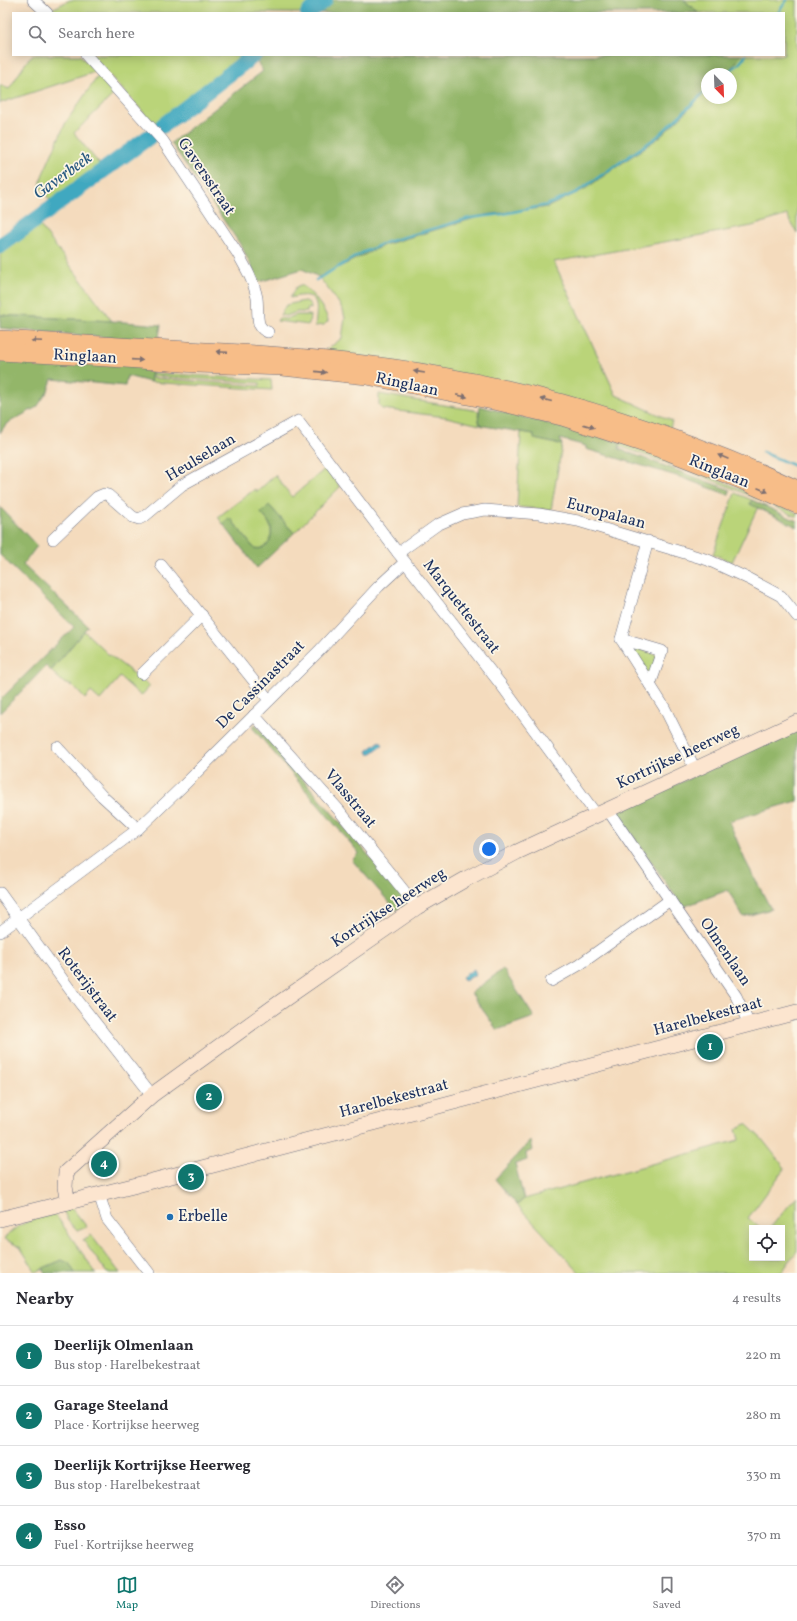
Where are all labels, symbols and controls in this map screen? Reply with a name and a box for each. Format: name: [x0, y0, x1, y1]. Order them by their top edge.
search box: [12, 12, 785, 56]
icon: search: [26, 23, 48, 45]
text: Search here: [58, 24, 135, 45]
north arrow: [701, 68, 737, 104]
street label: Gaversstraat: [172, 134, 240, 220]
water label: Gaverbeek: [29, 147, 97, 205]
one-way arrow: [31, 337, 43, 344]
street label: Ringlaan: [53, 344, 117, 370]
one-way arrow: [216, 348, 228, 355]
one-way arrow: [131, 356, 143, 363]
one-way arrow: [314, 368, 327, 375]
street label: Ringlaan: [374, 368, 440, 402]
one-way arrow: [413, 369, 425, 375]
one-way arrow: [456, 393, 468, 399]
one-way arrow: [540, 396, 552, 402]
one-way arrow: [583, 423, 595, 429]
street label: Heulselaan: [162, 428, 240, 488]
street label: Ringlaan: [685, 450, 753, 494]
one-way arrow: [716, 453, 728, 459]
one-way arrow: [758, 487, 769, 493]
street label: Europalaan: [564, 493, 648, 535]
street label: Marquettestraat: [417, 555, 505, 659]
street label: De Cassinastraat: [212, 635, 311, 734]
street label: Kortrijkse heerweg: [613, 719, 743, 795]
street label: Vlasstraat: [319, 765, 381, 834]
your location: [479, 839, 499, 859]
street label: Kortrijkse heerweg: [327, 863, 451, 953]
street label: Olmenlaan: [694, 913, 756, 991]
street label: Roterijstraat: [52, 943, 123, 1027]
street label: Harelbekestraat: [651, 992, 765, 1042]
pin: 1: [697, 1032, 723, 1062]
street label: Harelbekestraat: [337, 1074, 451, 1124]
pin: 2: [196, 1082, 222, 1112]
pin: 4: [91, 1149, 117, 1179]
pin: 3: [178, 1162, 204, 1192]
place label: Erbelle: [178, 1206, 228, 1228]
marker: Erbelle: [165, 1212, 175, 1222]
map controls: [749, 1225, 785, 1261]
button: locate: [749, 1225, 785, 1261]
text: Nearby: [16, 1288, 74, 1311]
text: 4 results: [732, 1290, 781, 1308]
text: Deerlijk Olmenlaan: [54, 1336, 194, 1357]
text: 1: [26, 1347, 32, 1365]
text: 220 m: [745, 1347, 781, 1365]
text: Bus stop · Harelbekestraat: [54, 1357, 201, 1375]
text: Garage Steeland: [54, 1396, 168, 1417]
text: 2: [26, 1407, 32, 1425]
text: 280 m: [745, 1407, 781, 1425]
text: Place · Kortrijkse heerweg: [54, 1417, 199, 1435]
text: Deerlijk Kortrijkse Heerweg: [54, 1456, 251, 1477]
text: 3: [26, 1467, 32, 1485]
text: 330 m: [746, 1467, 781, 1485]
text: Bus stop · Harelbekestraat: [54, 1477, 201, 1495]
text: Esso: [54, 1516, 86, 1537]
text: 4: [25, 1527, 33, 1545]
text: 370 m: [747, 1527, 781, 1545]
text: Fuel · Kortrijkse heerweg: [54, 1537, 194, 1555]
tab: Map: [116, 1574, 138, 1613]
tab: Directions: [370, 1574, 421, 1613]
tab: Saved: [653, 1574, 681, 1613]

